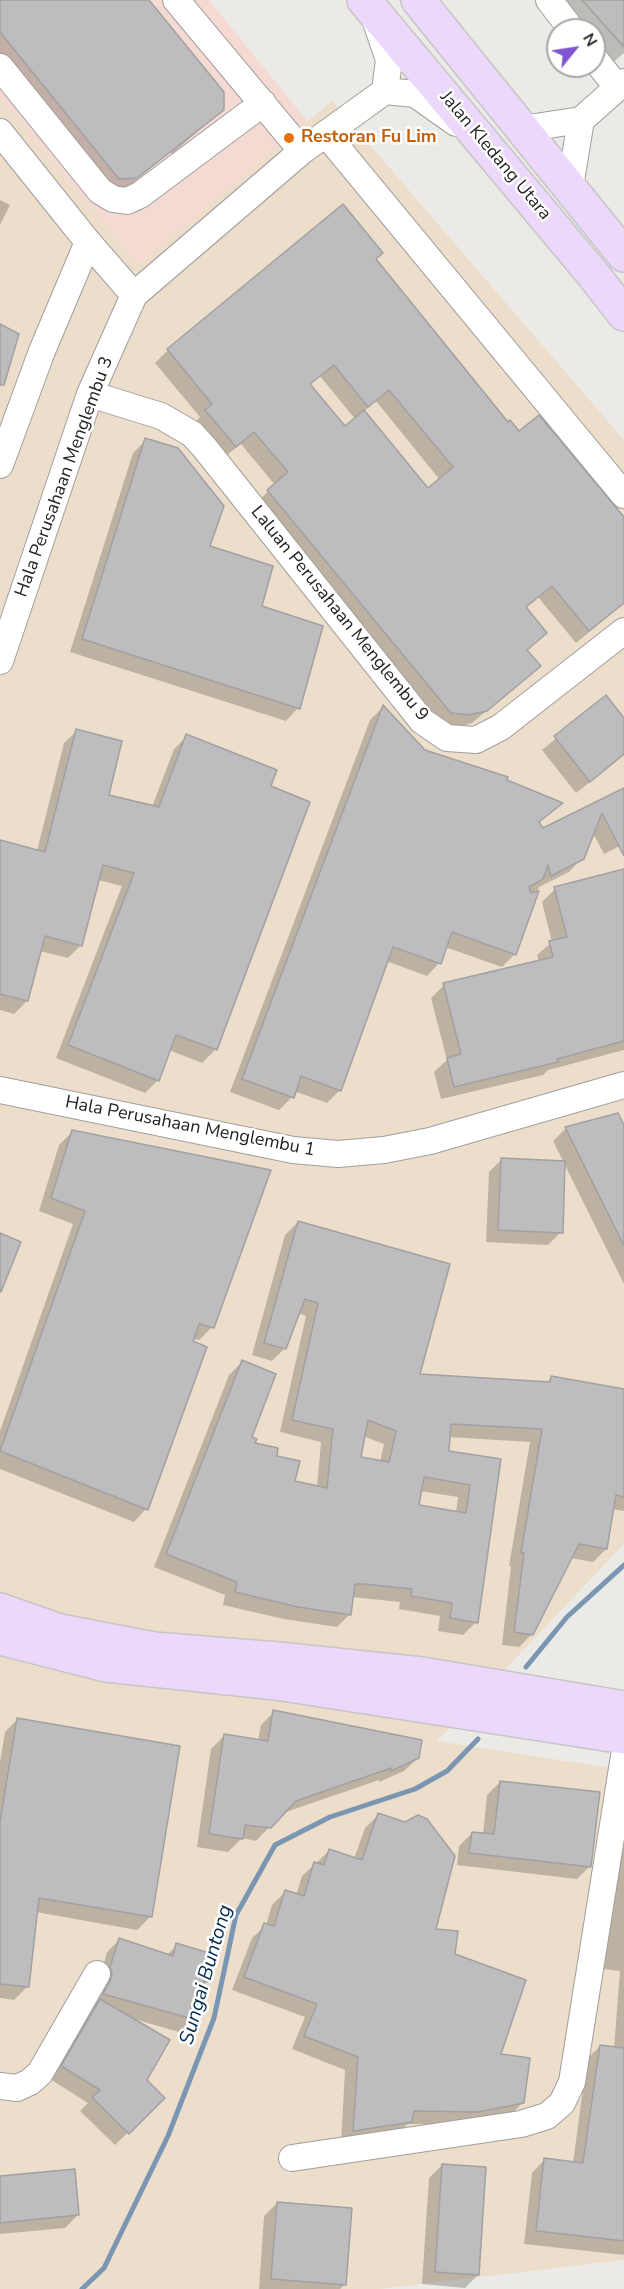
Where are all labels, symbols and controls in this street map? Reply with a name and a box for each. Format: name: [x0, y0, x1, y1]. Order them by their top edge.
north arrow: [546, 18, 606, 78]
text: N: [577, 29, 602, 51]
street label: Jalan Kledang Utara: [435, 87, 555, 225]
place label: Restoran Fu Lim: [301, 127, 437, 149]
marker: Restoran Fu Lim: [282, 131, 296, 145]
street label: Hala Perusahaan Menglembu 3: [11, 354, 119, 600]
street label: Laluan Perusahaan Menglembu 9: [245, 502, 433, 726]
street label: Hala Perusahaan Menglembu 1: [63, 1092, 317, 1162]
water label: Sungai Buntong: [176, 1902, 238, 2048]

